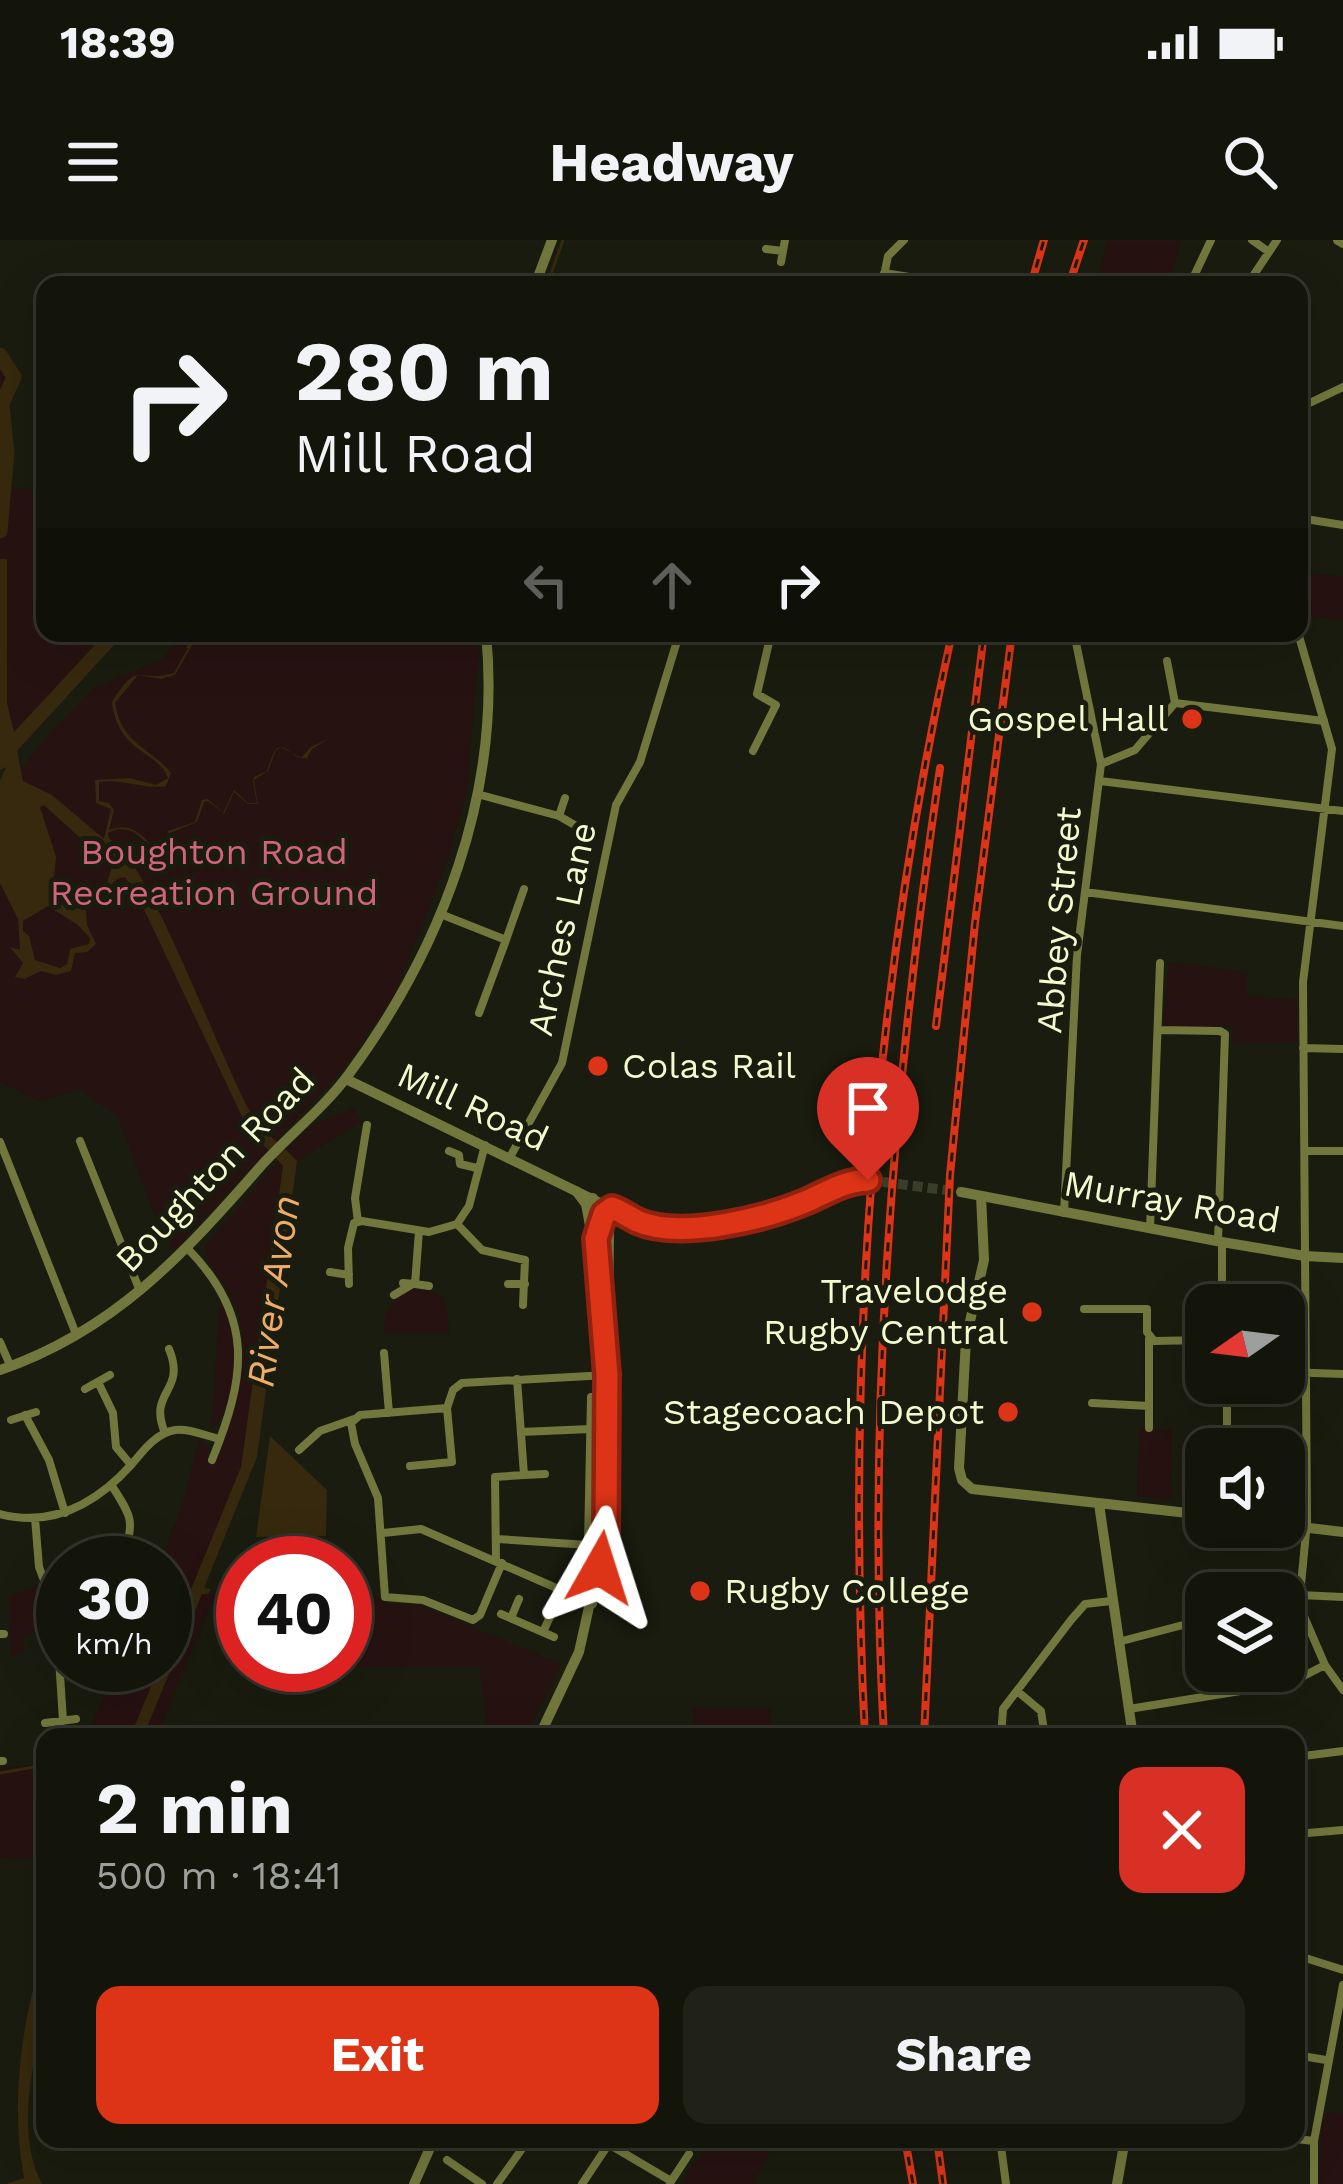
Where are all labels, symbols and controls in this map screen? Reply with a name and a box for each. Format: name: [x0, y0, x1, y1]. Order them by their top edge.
text: 18:39: [60, 16, 176, 69]
icon: menu: [60, 129, 126, 195]
icon: search: [1217, 129, 1283, 195]
text: Headway: [549, 131, 794, 194]
text: 280 m: [294, 322, 554, 420]
icon: right: [96, 324, 252, 480]
text: Mill Road: [294, 422, 536, 485]
icon: left: [513, 552, 579, 618]
icon: ahead: [639, 552, 705, 618]
icon: right: [765, 552, 831, 618]
place label: Gospel Hall: [967, 698, 1168, 740]
marker: Gospel Hall: [1179, 706, 1205, 732]
street label: Abbey Street: [1028, 805, 1090, 1035]
street label: Arches Lane: [519, 818, 605, 1040]
park label: Boughton Road Recreation Ground: [50, 831, 378, 914]
place label: Colas Rail: [622, 1045, 796, 1087]
marker: Colas Rail: [585, 1053, 611, 1079]
street label: Mill Road: [391, 1054, 555, 1160]
pin: [817, 1057, 919, 1180]
street label: Boughton Road: [107, 1059, 323, 1281]
icon: arrive: [835, 1075, 901, 1141]
street label: Murray Road: [1061, 1162, 1283, 1242]
water label: River Avon: [237, 1192, 309, 1390]
place label: Travelodge Rugby Central: [763, 1270, 1008, 1353]
north arrow: [1185, 1284, 1305, 1404]
map controls: [1185, 1284, 1305, 1692]
marker: Travelodge Rugby Central: [1019, 1299, 1045, 1325]
place label: Stagecoach Depot: [663, 1391, 984, 1433]
marker: Stagecoach Depot: [995, 1399, 1021, 1425]
button: sound: [1185, 1428, 1305, 1548]
position arrow: [537, 1505, 663, 1631]
speed limit sign: 40: [216, 1536, 372, 1692]
text: 30: [77, 1563, 151, 1634]
place label: Rugby College: [724, 1570, 970, 1612]
button: layers: [1185, 1572, 1305, 1692]
marker: Rugby College: [687, 1578, 713, 1604]
text: km/h: [75, 1626, 153, 1661]
text: 2 min: [96, 1766, 293, 1850]
button: close: [1119, 1767, 1245, 1893]
text: 500 m · 18:41: [96, 1853, 342, 1898]
button: Exit: [96, 1986, 659, 2124]
button: Share: [683, 1986, 1245, 2124]

